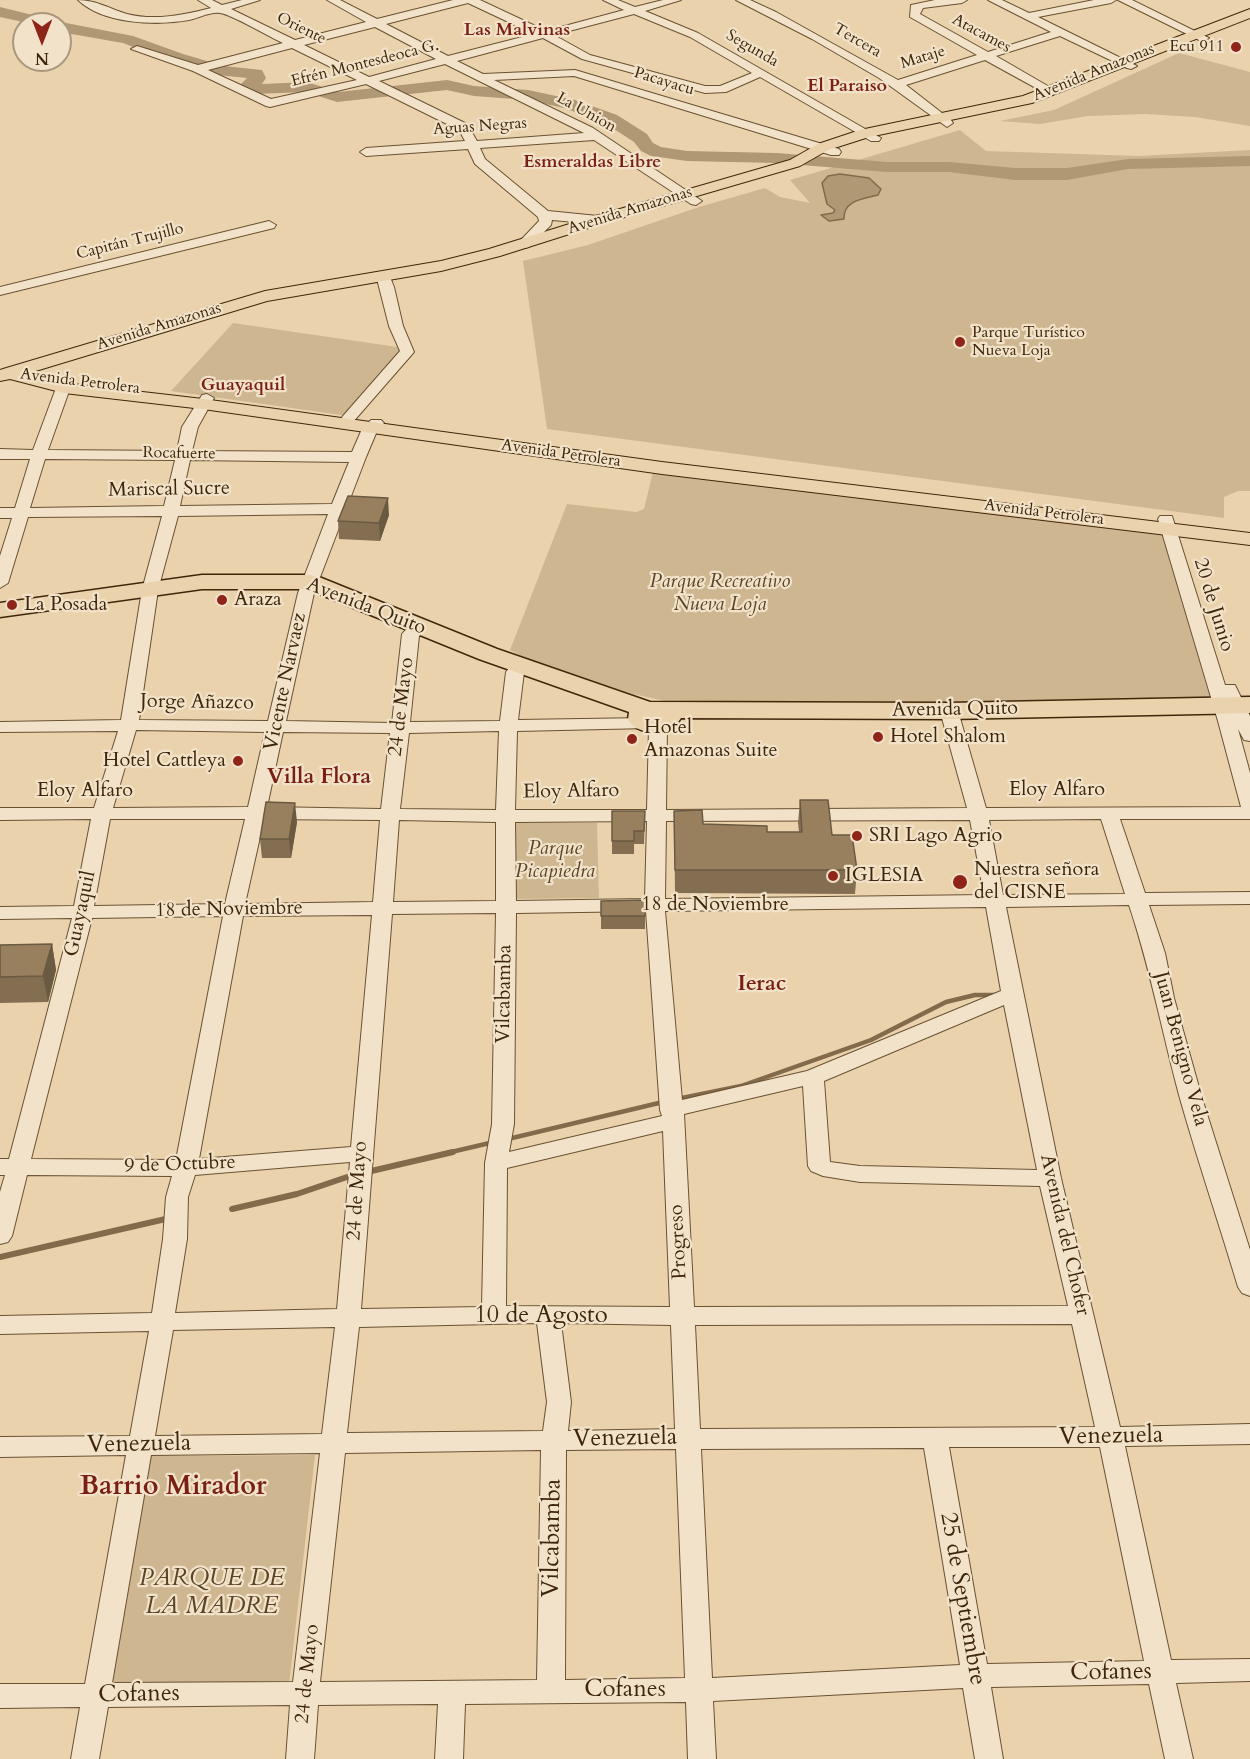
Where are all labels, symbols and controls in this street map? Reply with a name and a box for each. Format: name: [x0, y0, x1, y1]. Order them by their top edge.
street label: Oriente: [273, 9, 329, 49]
street label: Atacames: [948, 11, 1014, 57]
north arrow: [12, 12, 72, 72]
district label: Las Malvinas: [464, 20, 570, 42]
street label: Tercera: [830, 20, 884, 62]
street label: Segunda: [722, 26, 782, 72]
street label: Efrén Montesdeoca G.: [289, 36, 441, 92]
place label: Ecu 911: [1169, 37, 1224, 57]
street label: Avenida Amazonas: [1031, 40, 1157, 106]
marker: Ecu 911: [1229, 40, 1243, 54]
street label: Mataje: [898, 42, 948, 74]
text: N: [35, 47, 49, 69]
street label: Pacayacu: [632, 64, 696, 100]
district label: El Paraiso: [807, 76, 887, 98]
street label: La Union: [553, 89, 619, 137]
street label: Aguas Negras: [433, 114, 527, 140]
district label: Esmeraldas Libre: [523, 152, 661, 174]
street label: Avenida Amazonas: [565, 183, 695, 239]
street label: Capitán Trujillo: [74, 219, 186, 265]
street label: Avenida Amazonas: [94, 299, 224, 355]
place label: Parque Turístico Nueva Loja: [972, 323, 1085, 361]
marker: Parque Turístico Nueva Loja: [953, 335, 967, 349]
street label: Avenida Petrolera: [19, 365, 141, 399]
district label: Guayaquil: [201, 375, 285, 397]
street label: Avenida Petrolera: [500, 436, 622, 472]
street label: Rocafuerte: [142, 444, 216, 464]
street label: Mariscal Sucre: [108, 477, 230, 503]
street label: Avenida Petrolera: [983, 496, 1105, 530]
street label: 20 de Junio: [1187, 555, 1239, 655]
park label: Parque Recreativo Nueva Loja: [650, 570, 790, 617]
street label: Avenida Quito: [303, 573, 429, 641]
place label: Araza: [234, 588, 282, 612]
place label: La Posada: [24, 593, 107, 617]
marker: Araza: [215, 593, 229, 607]
marker: La Posada: [5, 598, 19, 612]
street label: Vicente Narvaez: [260, 611, 312, 753]
street label: 24 de Mayo: [384, 656, 420, 758]
street label: Jorge Añazco: [140, 690, 254, 716]
street label: Avenida Quito: [892, 697, 1018, 723]
place label: Hotel Amazonas Suite: [644, 716, 778, 763]
place label: Hotel Shalom: [890, 725, 1006, 749]
marker: Hotel Shalom: [871, 730, 885, 744]
marker: Hotel Amazonas Suite: [625, 732, 639, 746]
place label: Hotel Cattleya: [103, 749, 226, 773]
marker: Hotel Cattleya: [231, 754, 245, 768]
district label: Villa Flora: [267, 765, 371, 791]
street label: Eloy Alfaro: [1009, 778, 1105, 802]
street label: Eloy Alfaro: [37, 779, 133, 803]
street label: Eloy Alfaro: [523, 779, 619, 805]
place label: SRI Lago Agrio: [869, 824, 1002, 848]
marker: SRI Lago Agrio: [850, 829, 864, 843]
park label: Parque Picapiedra: [515, 837, 595, 884]
place label: Nuestra señora del CISNE: [974, 858, 1099, 905]
place label: IGLESIA: [845, 864, 923, 888]
street label: Guayaquil: [60, 869, 102, 959]
marker: IGLESIA: [826, 869, 840, 883]
marker: Nuestra señora del CISNE: [951, 873, 969, 891]
street label: 18 de Noviembre: [641, 893, 789, 917]
street label: 18 de Noviembre: [155, 897, 303, 923]
street label: Vilcabamba: [492, 944, 518, 1044]
street label: Juan Benigno Vela: [1148, 969, 1212, 1129]
district label: Ierac: [738, 972, 786, 998]
street label: 24 de Mayo: [343, 1140, 373, 1242]
street label: 9 de Octubre: [124, 1151, 236, 1179]
street label: Avenida del Chofer: [1034, 1152, 1094, 1318]
street label: Progreso: [665, 1204, 693, 1280]
street label: 10 de Agosto: [474, 1302, 608, 1330]
street label: Venezuela: [1059, 1422, 1163, 1452]
street label: Venezuela: [573, 1424, 677, 1454]
street label: Venezuela: [87, 1430, 191, 1460]
district label: Barrio Mirador: [79, 1472, 267, 1504]
street label: Vilcabamba: [538, 1478, 568, 1598]
street label: 25 de Septiembre: [933, 1510, 991, 1688]
park label: PARQUE DE LA MADRE: [139, 1565, 285, 1621]
street label: 24 de Mayo: [291, 1623, 325, 1725]
street label: Cofanes: [1070, 1658, 1152, 1688]
street label: Cofanes: [584, 1676, 666, 1704]
street label: Cofanes: [98, 1680, 180, 1710]

